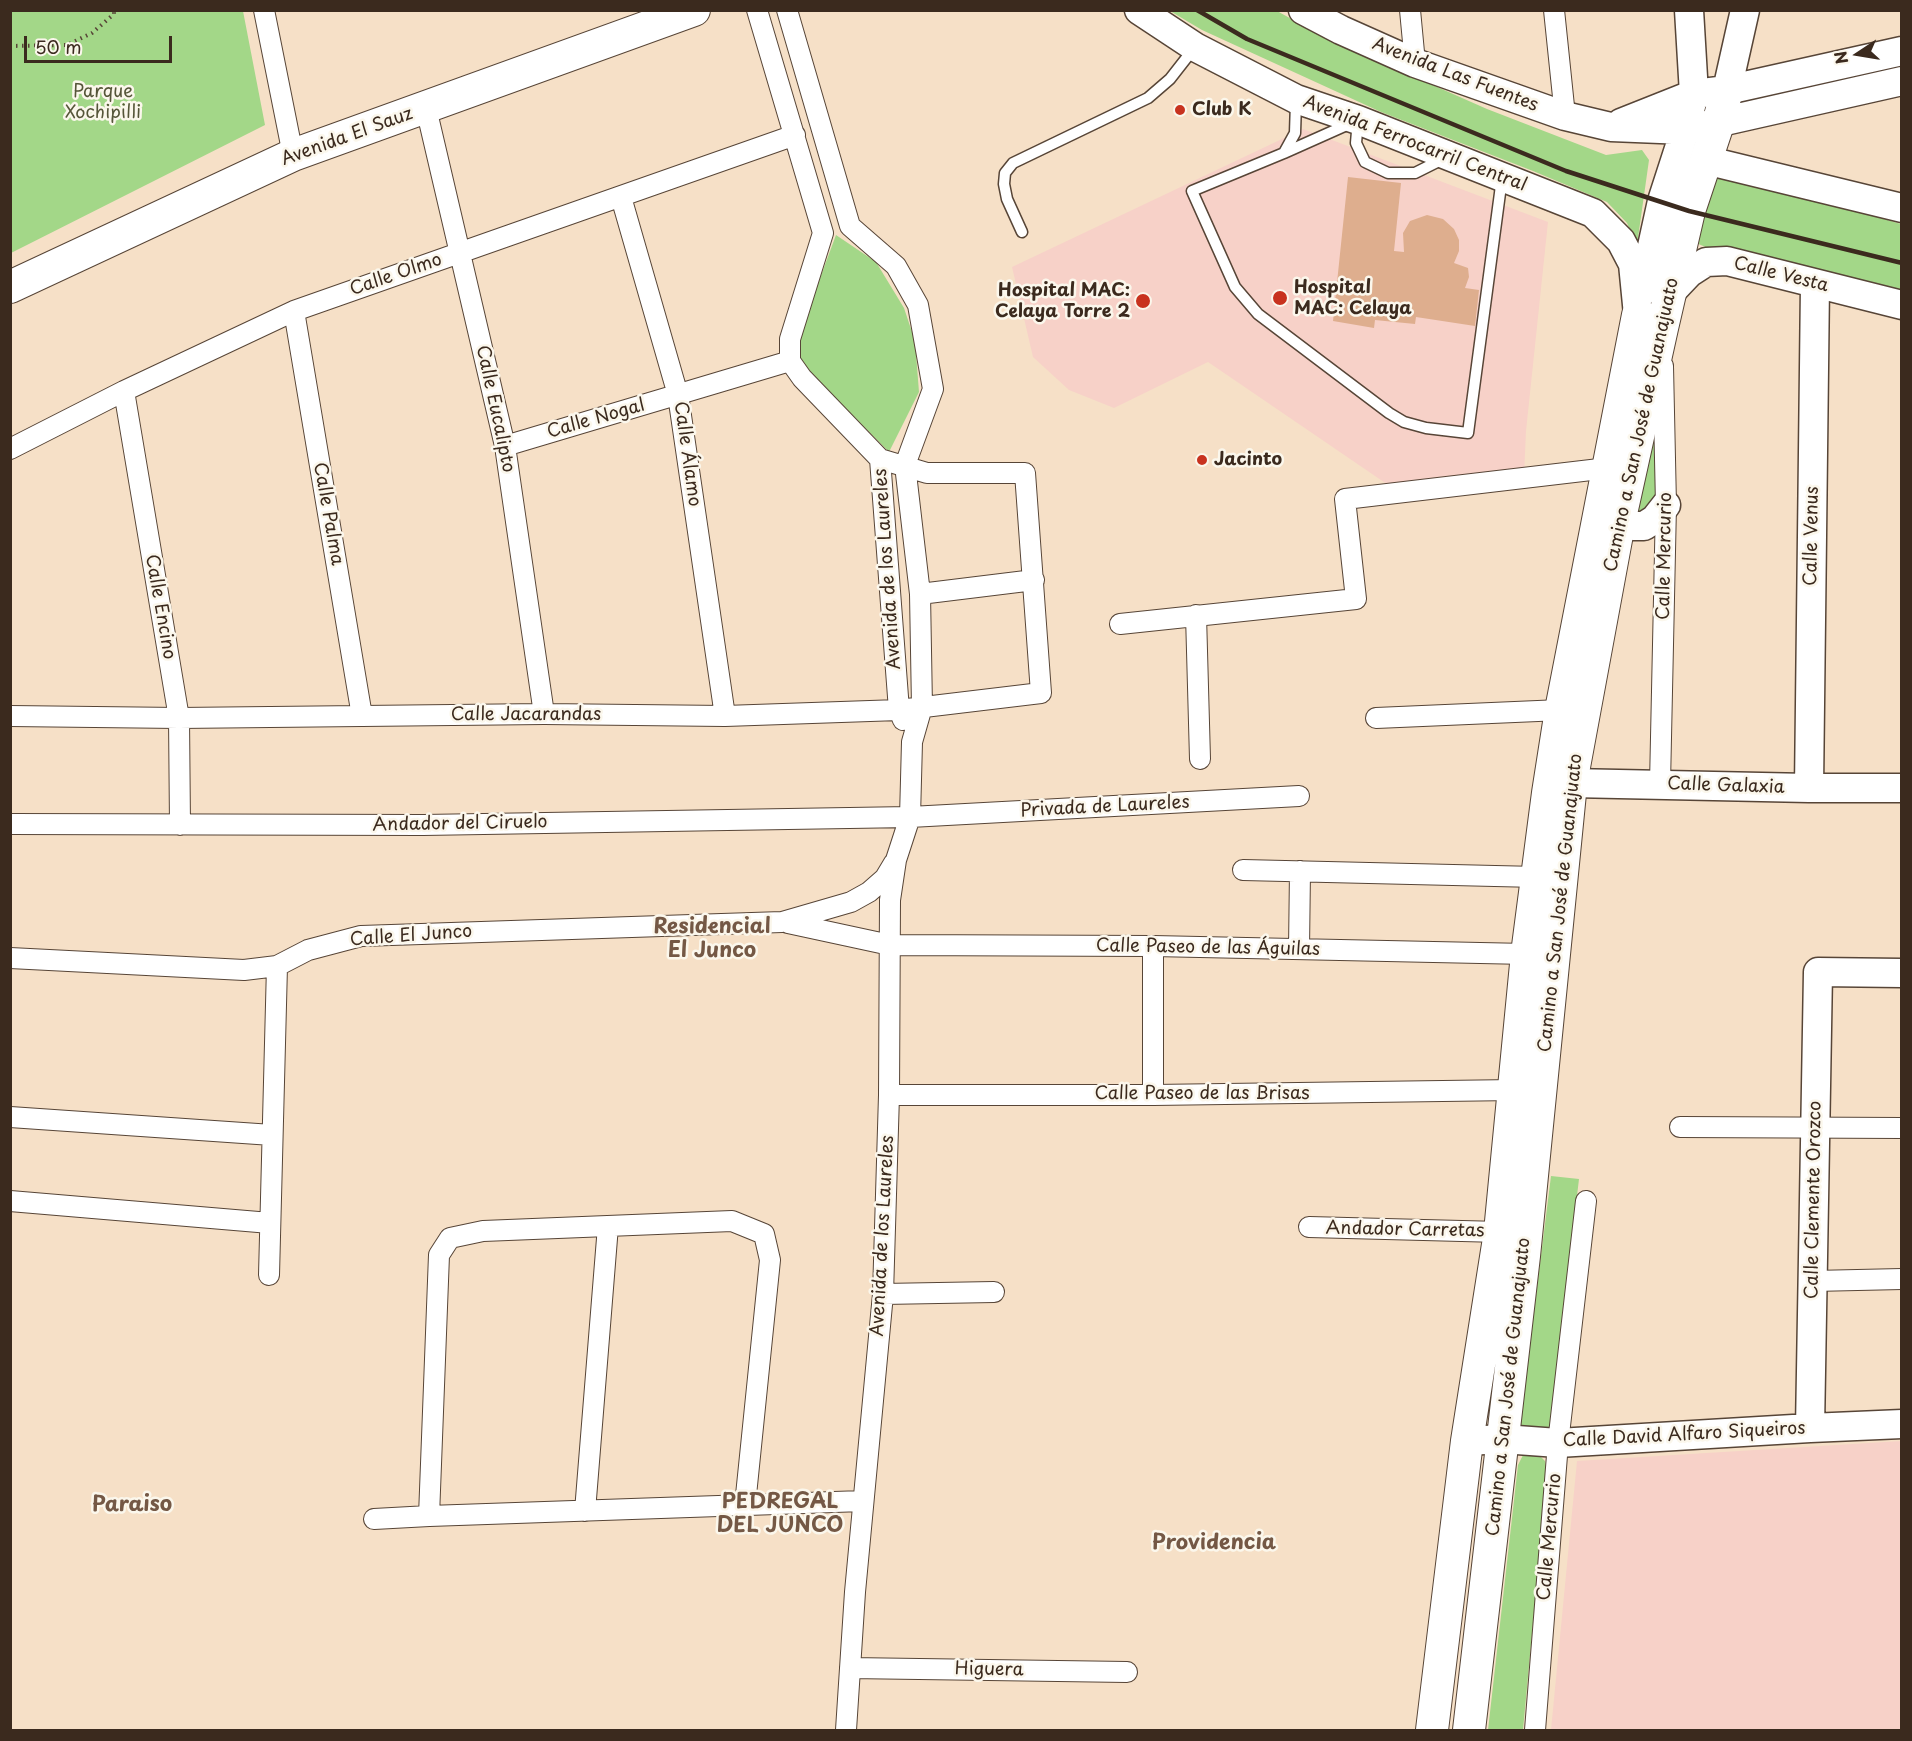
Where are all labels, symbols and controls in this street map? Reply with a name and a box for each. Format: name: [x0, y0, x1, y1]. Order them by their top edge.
scale bar: [27, 24, 176, 62]
north arrow: [1828, 24, 1888, 84]
text: 50 m: [35, 33, 82, 60]
street label: Avenida Las Fuentes: [1369, 33, 1541, 117]
text: N: [1827, 49, 1853, 66]
park label: Parque Xochipilli: [65, 81, 141, 124]
street label: Avenida Ferrocarril Central: [1300, 91, 1530, 197]
place label: Club K: [1192, 99, 1251, 121]
street label: Avenida El Sauz: [278, 103, 416, 171]
marker: Club K: [1173, 103, 1187, 117]
street label: Calle Olmo: [347, 249, 445, 301]
street label: Calle Vesta: [1731, 253, 1831, 297]
street label: Camino a San José de Guanajuato: [1600, 276, 1684, 574]
place label: Hospital MAC: Celaya: [1294, 277, 1412, 320]
place label: Hospital MAC: Celaya Torre 2: [995, 280, 1130, 322]
marker: Hospital MAC: Celaya: [1271, 289, 1289, 307]
marker: Hospital MAC: Celaya Torre 2: [1134, 292, 1152, 310]
street label: Calle Eucalipto: [471, 343, 519, 475]
street label: Calle Nogal: [545, 395, 647, 443]
street label: Calle Álamo: [669, 400, 705, 508]
place label: Jacinto: [1214, 449, 1282, 471]
marker: Jacinto: [1195, 453, 1209, 467]
street label: Calle Palma: [308, 461, 348, 567]
street label: Avenida de los Laureles: [870, 468, 906, 670]
street label: Calle Venus: [1800, 486, 1824, 586]
street label: Calle Mercurio: [1653, 492, 1677, 620]
street label: Calle Encino: [140, 553, 180, 661]
street label: Calle Jacarandas: [451, 704, 601, 726]
street label: Camino a San José de Guanajuato: [1535, 753, 1587, 1053]
street label: Calle Galaxia: [1667, 773, 1785, 799]
street label: Privada de Laureles: [1020, 792, 1190, 822]
street label: Andador del Ciruelo: [372, 812, 548, 836]
district label: Residencial El Junco: [653, 914, 771, 964]
street label: Calle El Junco: [349, 921, 473, 951]
street label: Calle Paseo de las Águilas: [1096, 935, 1320, 961]
street label: Calle Paseo de las Brisas: [1094, 1083, 1310, 1105]
street label: Calle Clemente Orozco: [1801, 1101, 1827, 1299]
street label: Avenida de los Laureles: [867, 1135, 899, 1337]
street label: Andador Carretas: [1325, 1218, 1485, 1242]
street label: Camino a San José de Guanajuato: [1483, 1237, 1535, 1537]
street label: Calle David Alfaro Siqueiros: [1562, 1418, 1806, 1452]
street label: Calle Mercurio: [1534, 1472, 1566, 1602]
district label: PEDREGAL DEL JUNCO: [717, 1489, 843, 1539]
district label: Paraiso: [92, 1492, 172, 1518]
district label: Providencia: [1152, 1530, 1276, 1556]
street label: Higuera: [954, 1659, 1024, 1681]

